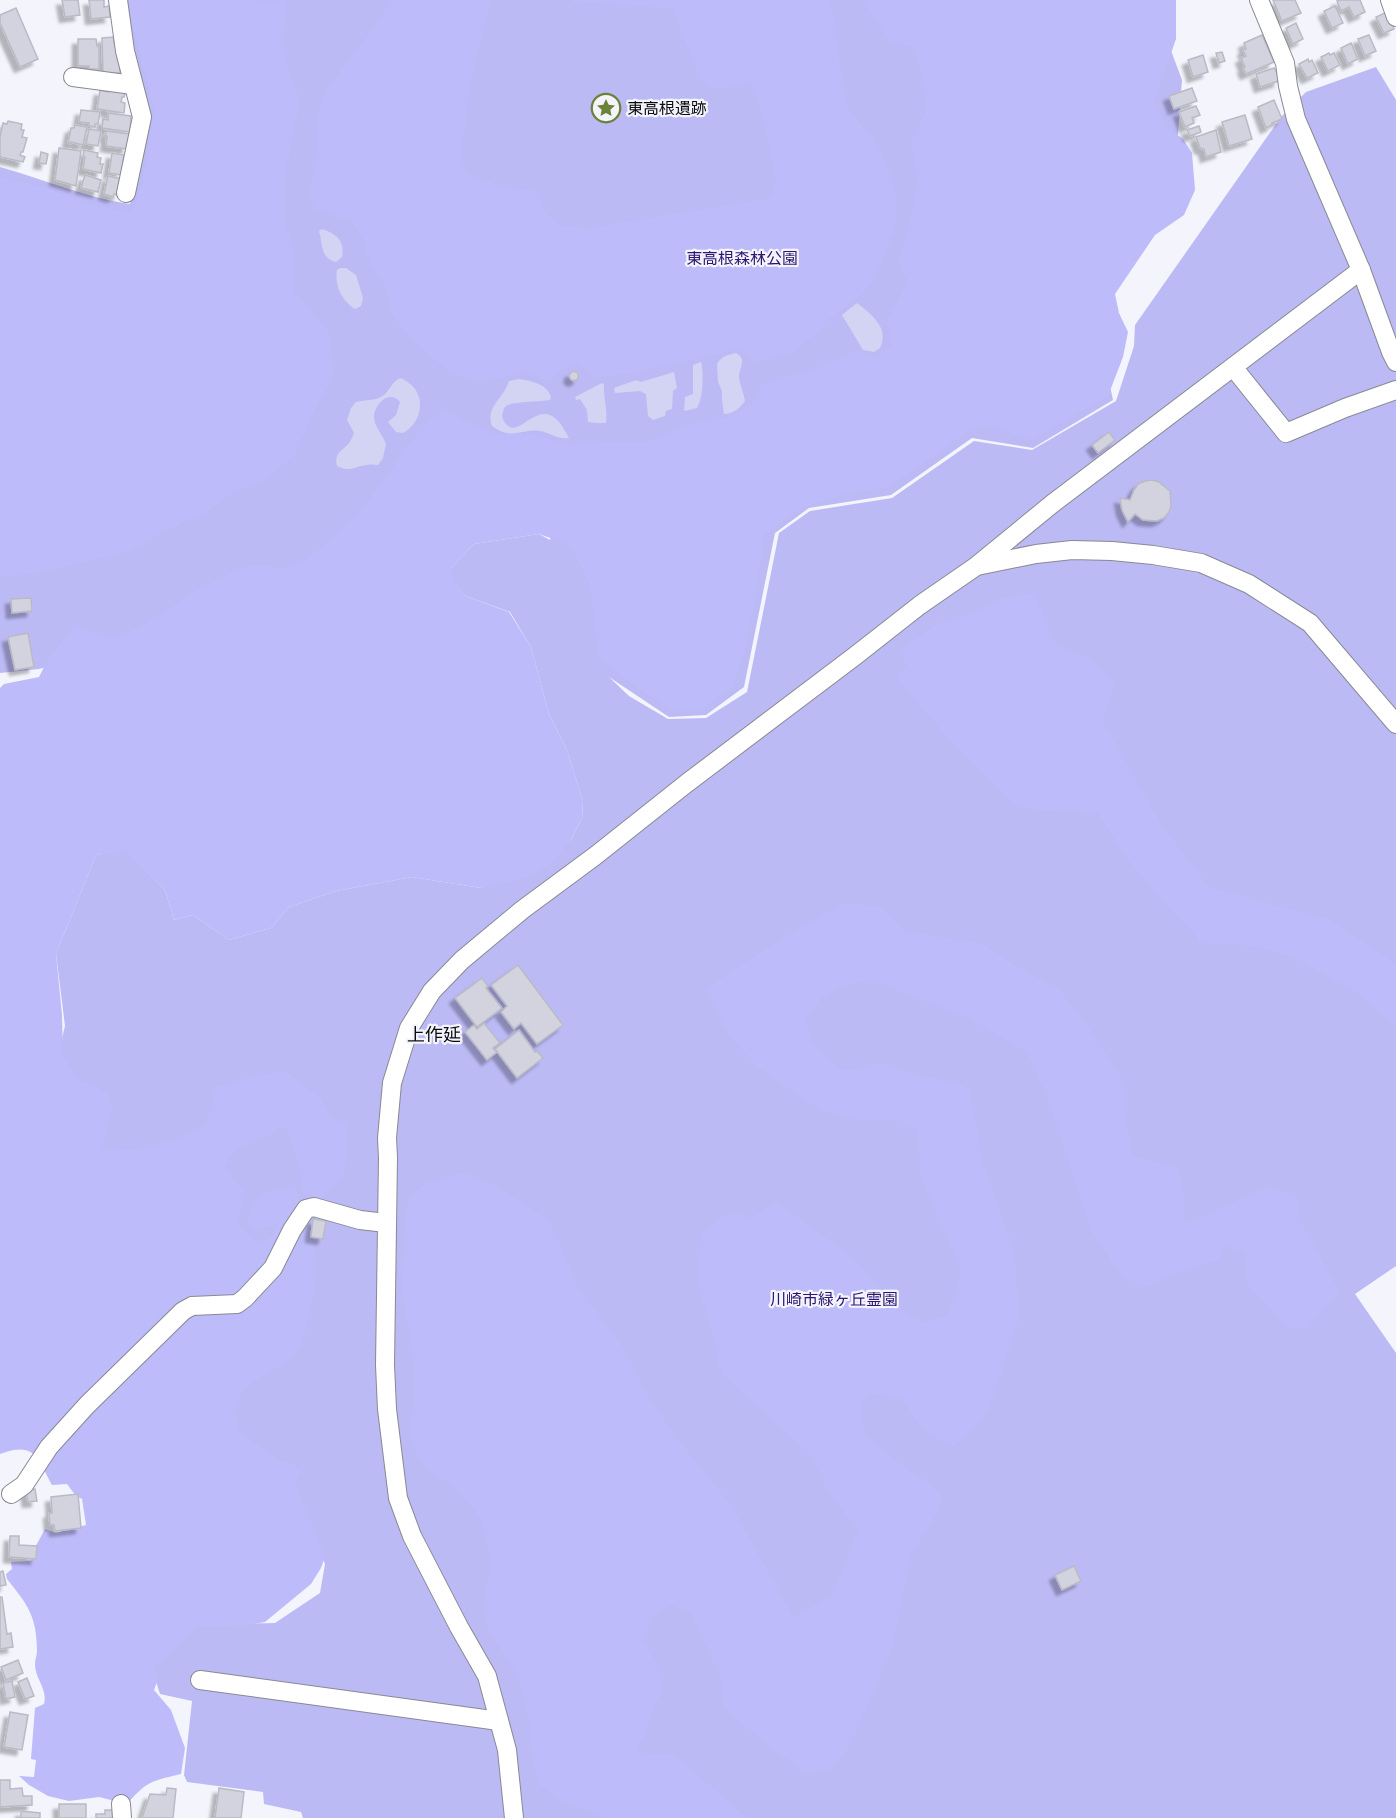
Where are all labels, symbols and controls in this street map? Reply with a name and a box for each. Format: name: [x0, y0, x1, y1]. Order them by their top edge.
place icon: 東高根遺跡: [590, 92, 622, 124]
place label: 東高根遺跡: [627, 99, 707, 118]
park label: 東高根森林公園: [686, 249, 798, 268]
district label: 上作延: [407, 1024, 461, 1046]
park label: 川崎市緑ヶ丘霊園: [770, 1290, 898, 1309]

